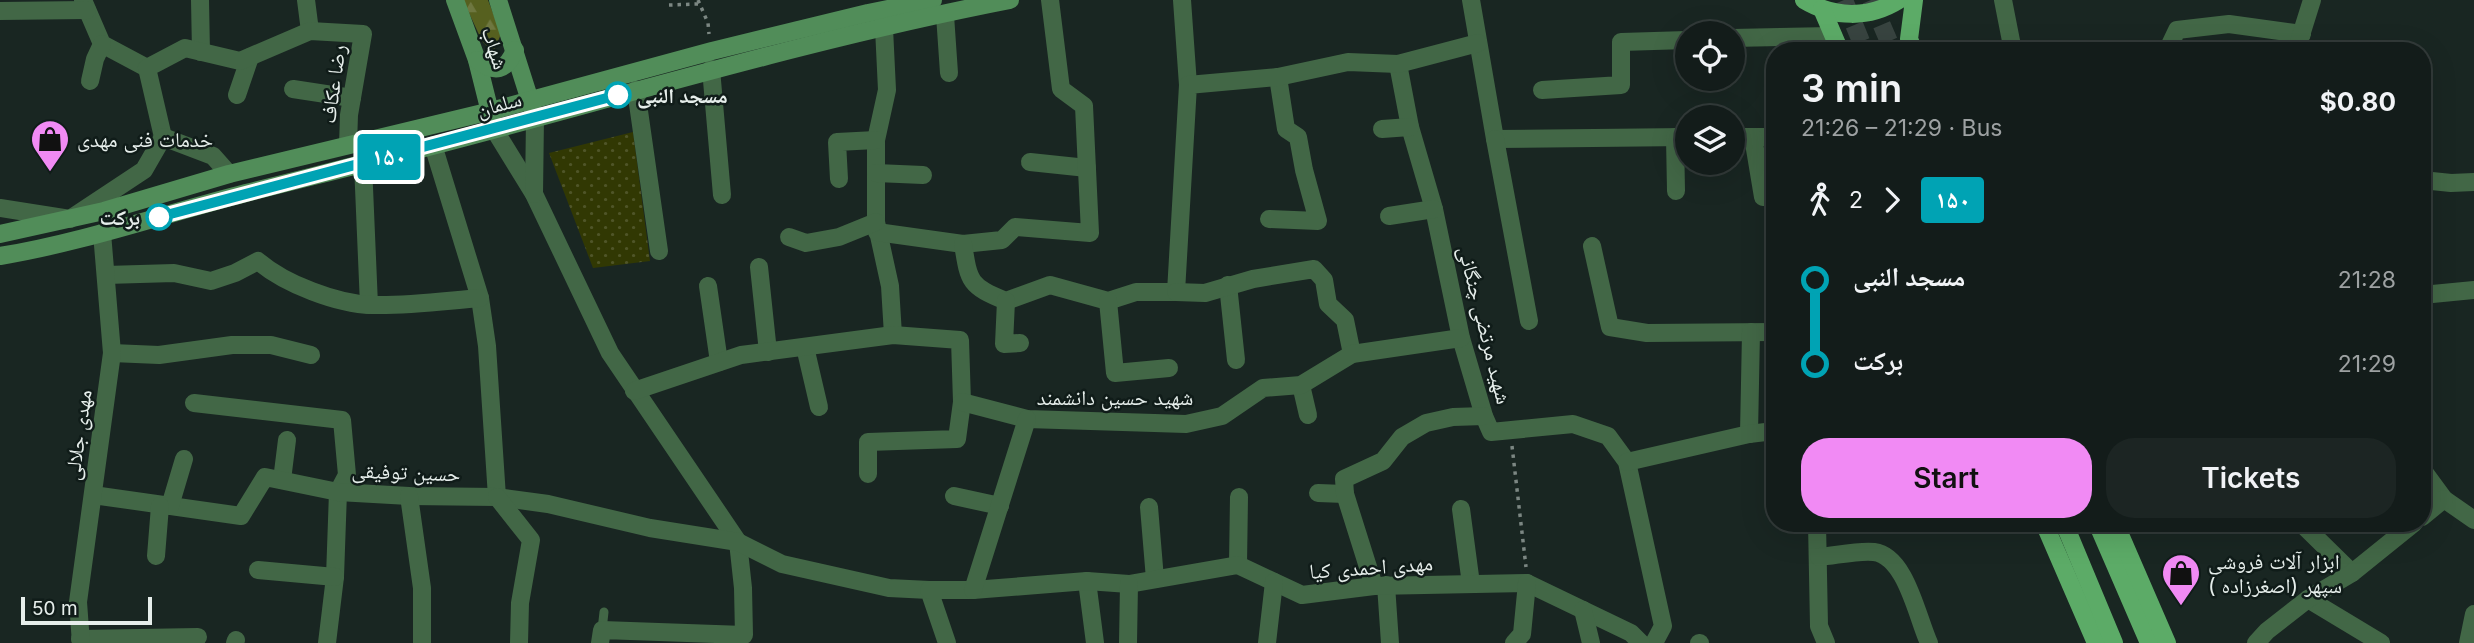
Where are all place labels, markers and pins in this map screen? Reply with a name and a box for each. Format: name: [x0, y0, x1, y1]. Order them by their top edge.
marker: مسجد النبی: [605, 82, 631, 108]
place label: مسجد النبی: [637, 83, 728, 109]
shop icon: خدمات فنی مهدی: [29, 118, 71, 173]
place label: خدمات فنی مهدی: [77, 127, 213, 153]
marker: برکت: [146, 204, 172, 230]
place label: برکت: [99, 205, 140, 230]
place label: ابزار آلات فروشی سپهر (اصغرزاده ): [2208, 549, 2342, 598]
shop icon: ابزار آلات فروشی سپهر (اصغرزاده ): [2160, 552, 2202, 607]

